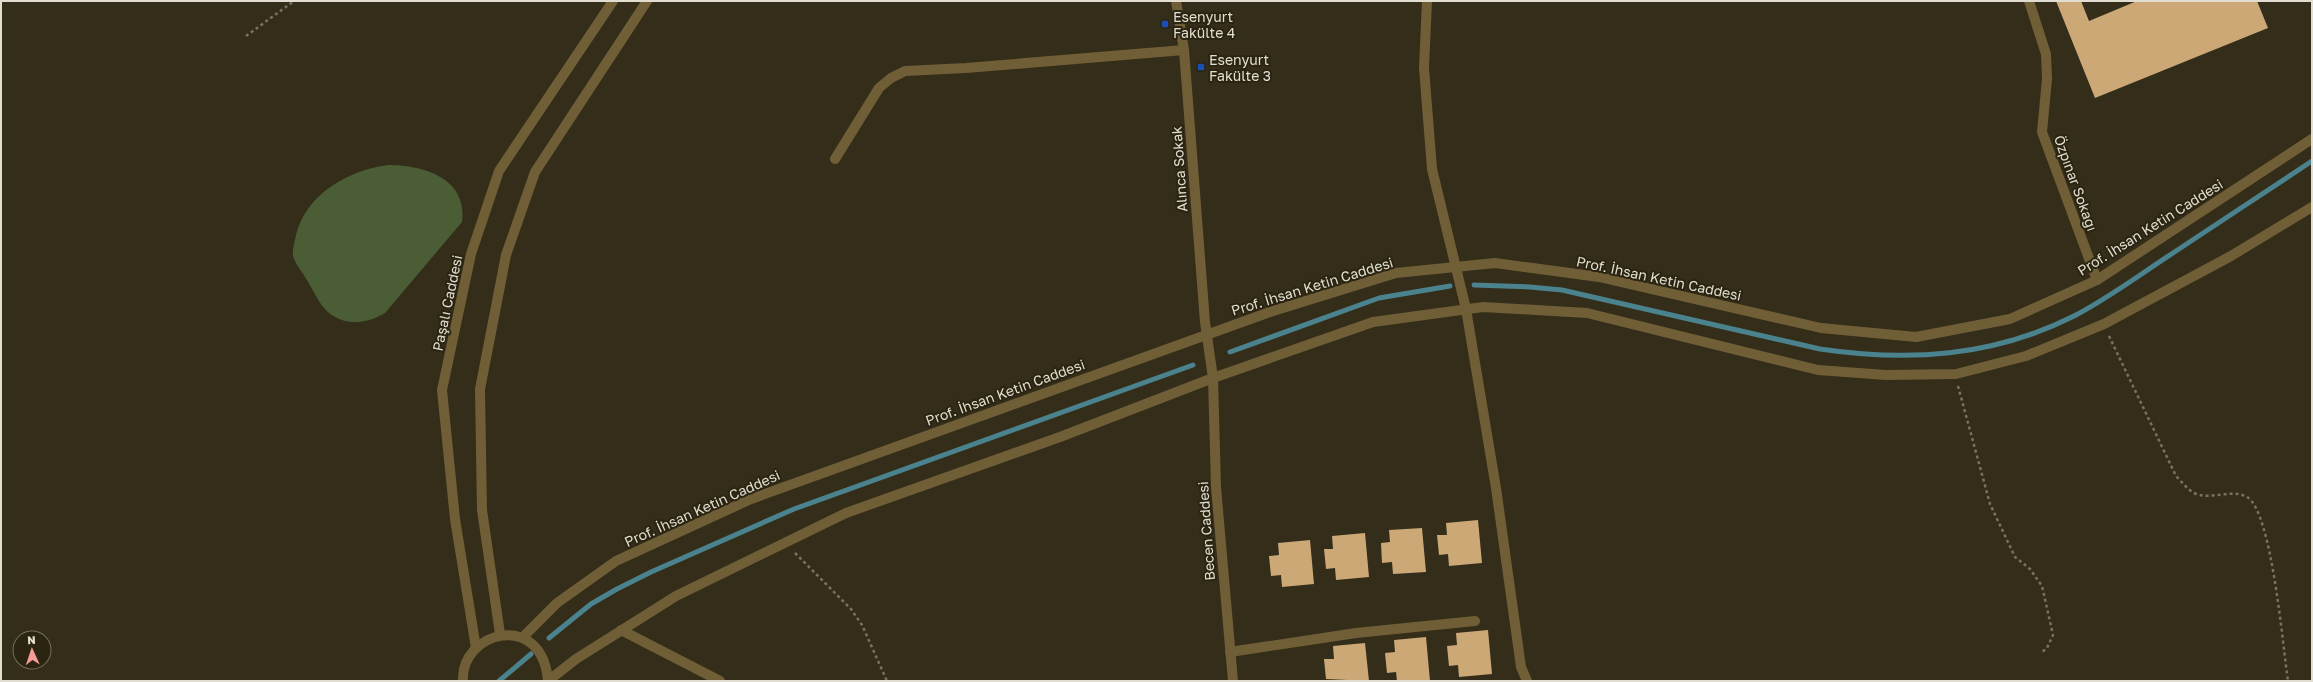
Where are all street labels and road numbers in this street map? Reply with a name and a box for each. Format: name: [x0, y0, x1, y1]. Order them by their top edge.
street label: Alınca Sokak: [1168, 125, 1190, 212]
street label: Özpınar Sokağı: [2051, 133, 2101, 233]
street label: Prof. İhsan Ketin Caddesi: [2074, 175, 2226, 279]
street label: Prof. İhsan Ketin Caddesi: [1575, 252, 1743, 304]
street label: Paşalı Caddesi: [429, 253, 465, 353]
street label: Prof. İhsan Ketin Caddesi: [1229, 253, 1395, 319]
street label: Prof. İhsan Ketin Caddesi: [923, 355, 1087, 429]
street label: Prof. İhsan Ketin Caddesi: [622, 466, 782, 550]
street label: Becen Caddesi: [1194, 481, 1218, 581]

